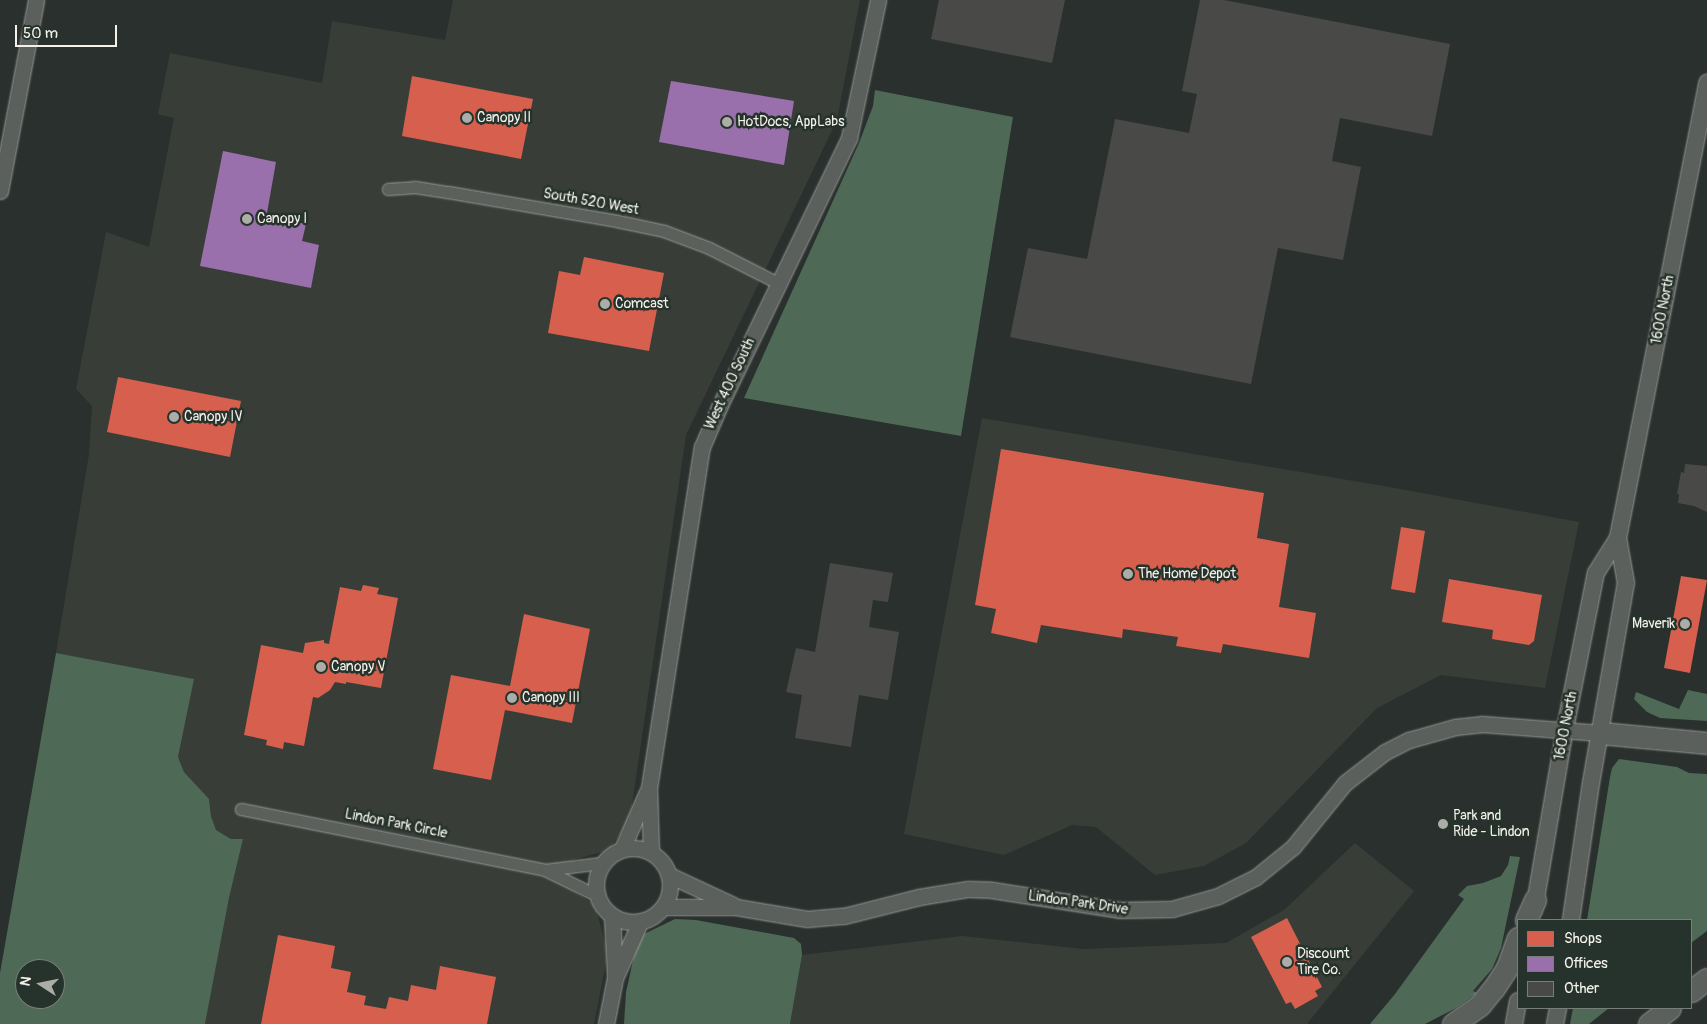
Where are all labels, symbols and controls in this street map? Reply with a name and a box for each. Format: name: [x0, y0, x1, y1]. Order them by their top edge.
scale bar: [18, 15, 120, 47]
text: 50 m: [23, 24, 58, 43]
place label: Canopy II: [477, 110, 531, 126]
marker: Canopy II: [461, 112, 473, 124]
place label: HotDocs, AppLabs: [737, 114, 844, 130]
marker: HotDocs, AppLabs: [721, 116, 733, 128]
street label: South 520 West: [542, 185, 640, 219]
place label: Canopy I: [257, 211, 307, 227]
marker: Canopy I: [241, 213, 253, 225]
street label: 1600 North: [1648, 274, 1678, 346]
place label: Comcast: [615, 296, 669, 312]
marker: Comcast: [599, 298, 611, 310]
street label: West 400 South: [701, 336, 759, 432]
place label: Canopy IV: [184, 409, 243, 425]
marker: Canopy IV: [168, 411, 180, 423]
place label: The Home Depot: [1138, 566, 1236, 582]
marker: The Home Depot: [1122, 568, 1134, 580]
place label: Maverik: [1632, 616, 1675, 632]
marker: Maverik: [1679, 618, 1691, 630]
place label: Canopy V: [331, 659, 386, 675]
marker: Canopy V: [315, 661, 327, 673]
place label: Canopy III: [522, 690, 580, 706]
street label: 1600 North: [1551, 690, 1581, 762]
marker: Canopy III: [506, 692, 518, 704]
street label: Lindon Park Circle: [343, 806, 449, 842]
place label: Park and Ride - Lindon: [1453, 808, 1530, 840]
marker: Park and Ride - Lindon: [1437, 818, 1449, 830]
street label: Lindon Park Drive: [1027, 888, 1129, 918]
legend: [1517, 919, 1692, 1009]
text: Shops: [1564, 929, 1602, 948]
place label: Discount Tire Co.: [1297, 946, 1350, 979]
text: Offices: [1564, 954, 1608, 973]
marker: Discount Tire Co.: [1281, 956, 1293, 968]
north arrow: [15, 959, 65, 1009]
text: N: [17, 975, 35, 988]
text: Other: [1564, 979, 1599, 998]

